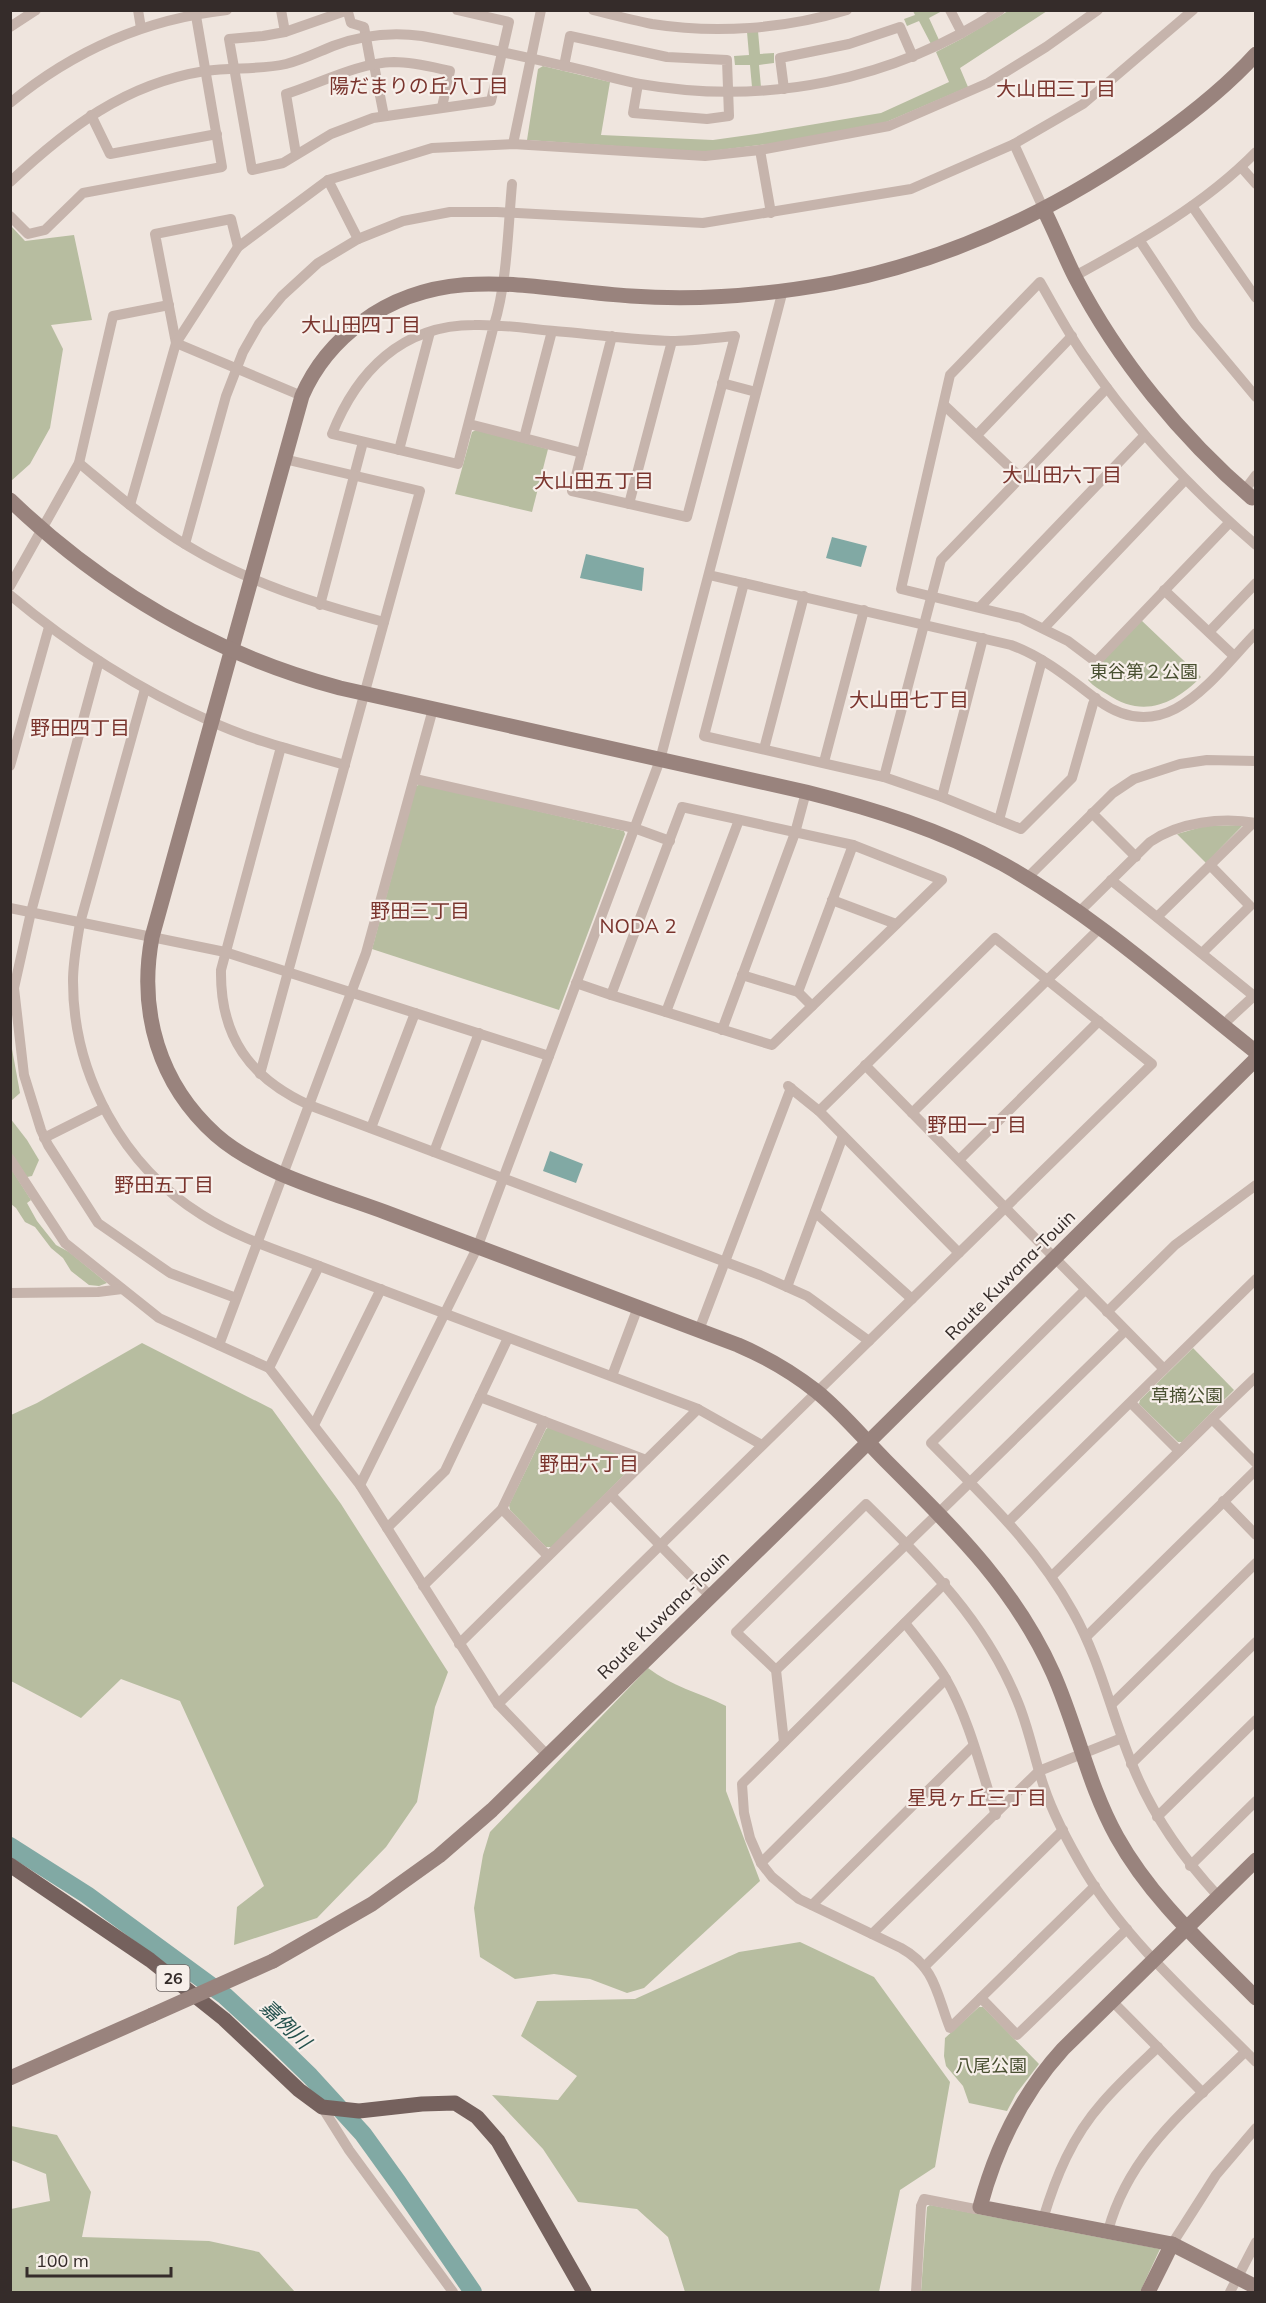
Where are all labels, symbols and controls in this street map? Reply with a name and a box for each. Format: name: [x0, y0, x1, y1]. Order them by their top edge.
district label: 陽だまりの丘八丁目: [329, 73, 509, 98]
district label: 大山田三丁目: [996, 76, 1116, 101]
district label: 大山田四丁目: [301, 312, 421, 337]
district label: 大山田六丁目: [1002, 462, 1122, 487]
district label: 大山田五丁目: [534, 468, 654, 493]
park label: 東谷第２公園: [1090, 660, 1198, 683]
district label: 大山田七丁目: [849, 687, 969, 712]
district label: 野田四丁目: [30, 715, 130, 740]
district label: 野田三丁目: [370, 898, 470, 923]
district label: NODA 2: [600, 913, 677, 938]
district label: 野田一丁目: [927, 1112, 1027, 1137]
district label: 野田五丁目: [114, 1172, 214, 1197]
street label: Route Kuwana-Touin: [940, 1205, 1080, 1345]
park label: 草摘公園: [1151, 1384, 1223, 1407]
district label: 野田六丁目: [539, 1451, 639, 1476]
street label: Route Kuwana-Touin: [592, 1546, 734, 1684]
district label: 星見ヶ丘三丁目: [907, 1785, 1047, 1810]
road number: 26: [156, 1965, 190, 1991]
water label: 嘉例川: [256, 1994, 318, 2055]
park label: 八尾公園: [955, 2054, 1027, 2077]
scale bar: [27, 2240, 171, 2278]
text: 100 m: [36, 2249, 89, 2272]

